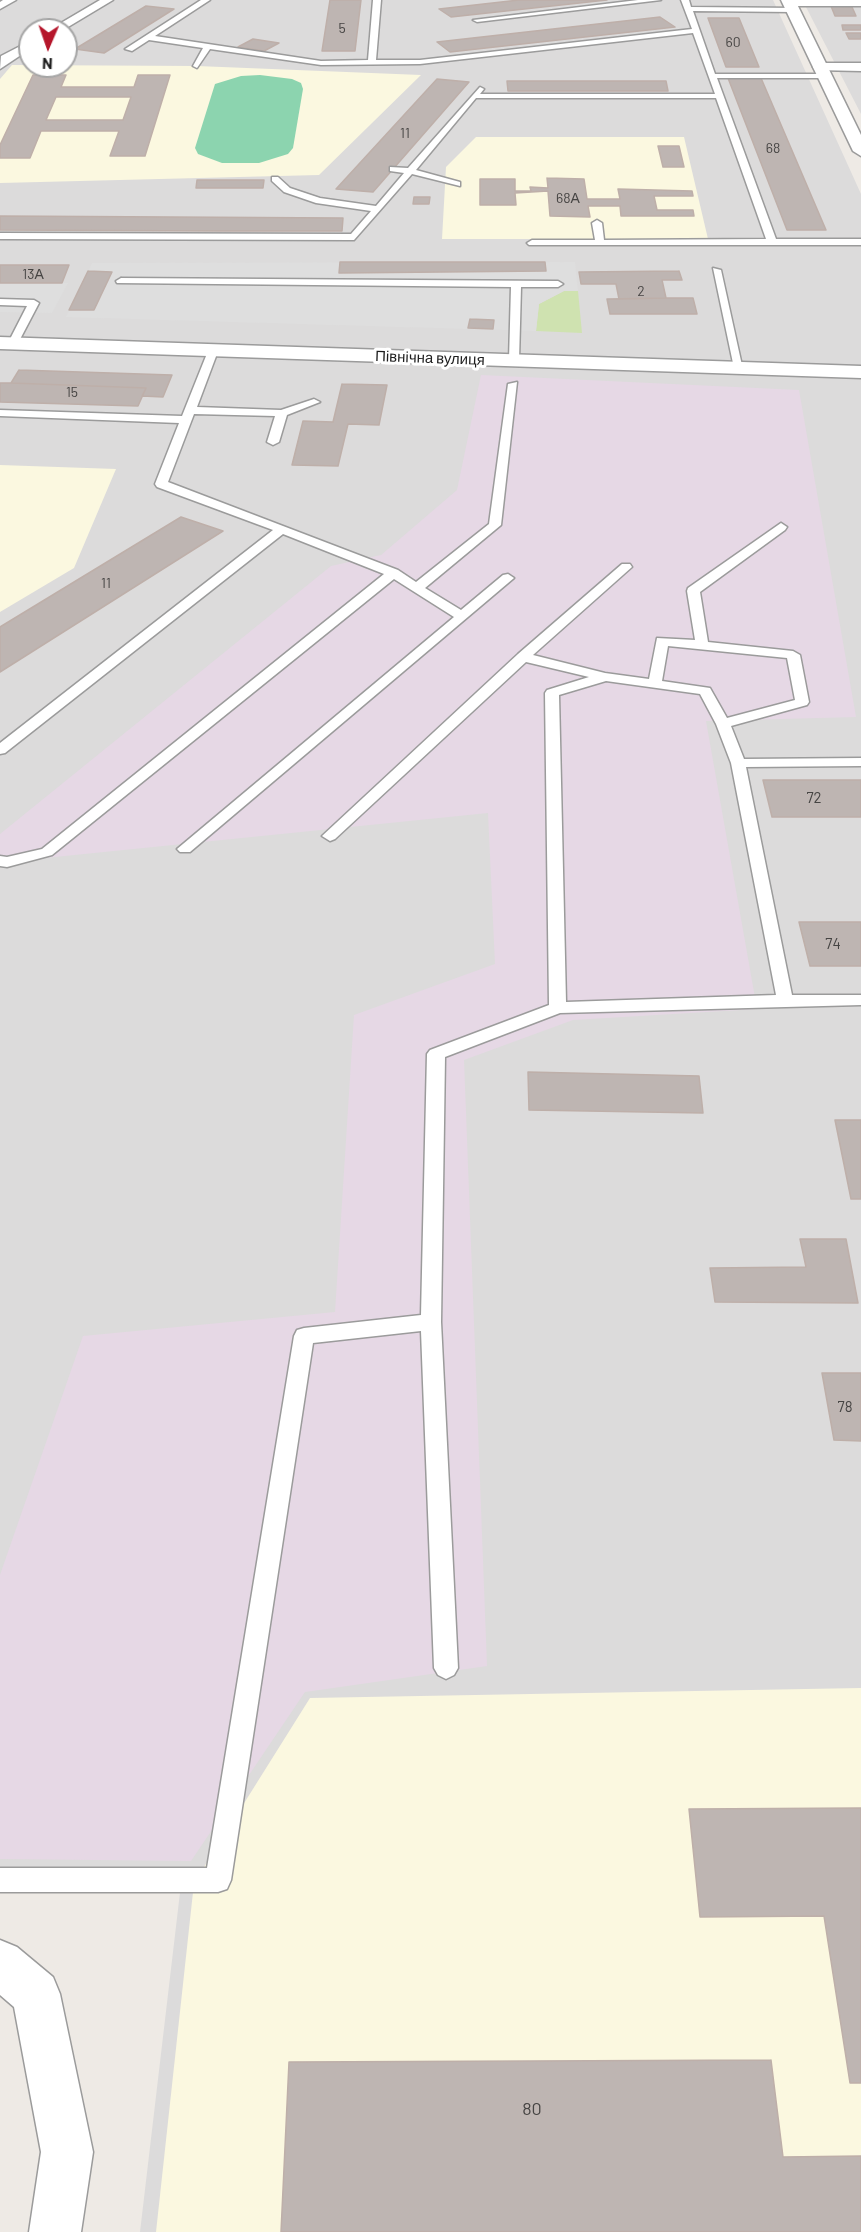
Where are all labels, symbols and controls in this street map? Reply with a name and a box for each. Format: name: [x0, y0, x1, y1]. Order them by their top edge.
north arrow: [18, 18, 78, 78]
house number: 5: [338, 20, 346, 36]
house number: 60: [725, 34, 741, 50]
text: N: [42, 55, 53, 74]
house number: 11: [400, 125, 410, 141]
house number: 68: [766, 140, 780, 156]
house number: 68А: [556, 190, 580, 206]
house number: 13А: [22, 266, 44, 282]
house number: 2: [637, 283, 645, 299]
street label: Північна вулиця: [375, 347, 485, 369]
house number: 15: [66, 384, 78, 400]
house number: 11: [101, 575, 111, 591]
house number: 72: [806, 789, 822, 807]
house number: 74: [825, 935, 841, 953]
house number: 78: [838, 1398, 852, 1416]
house number: 80: [522, 2098, 542, 2120]

